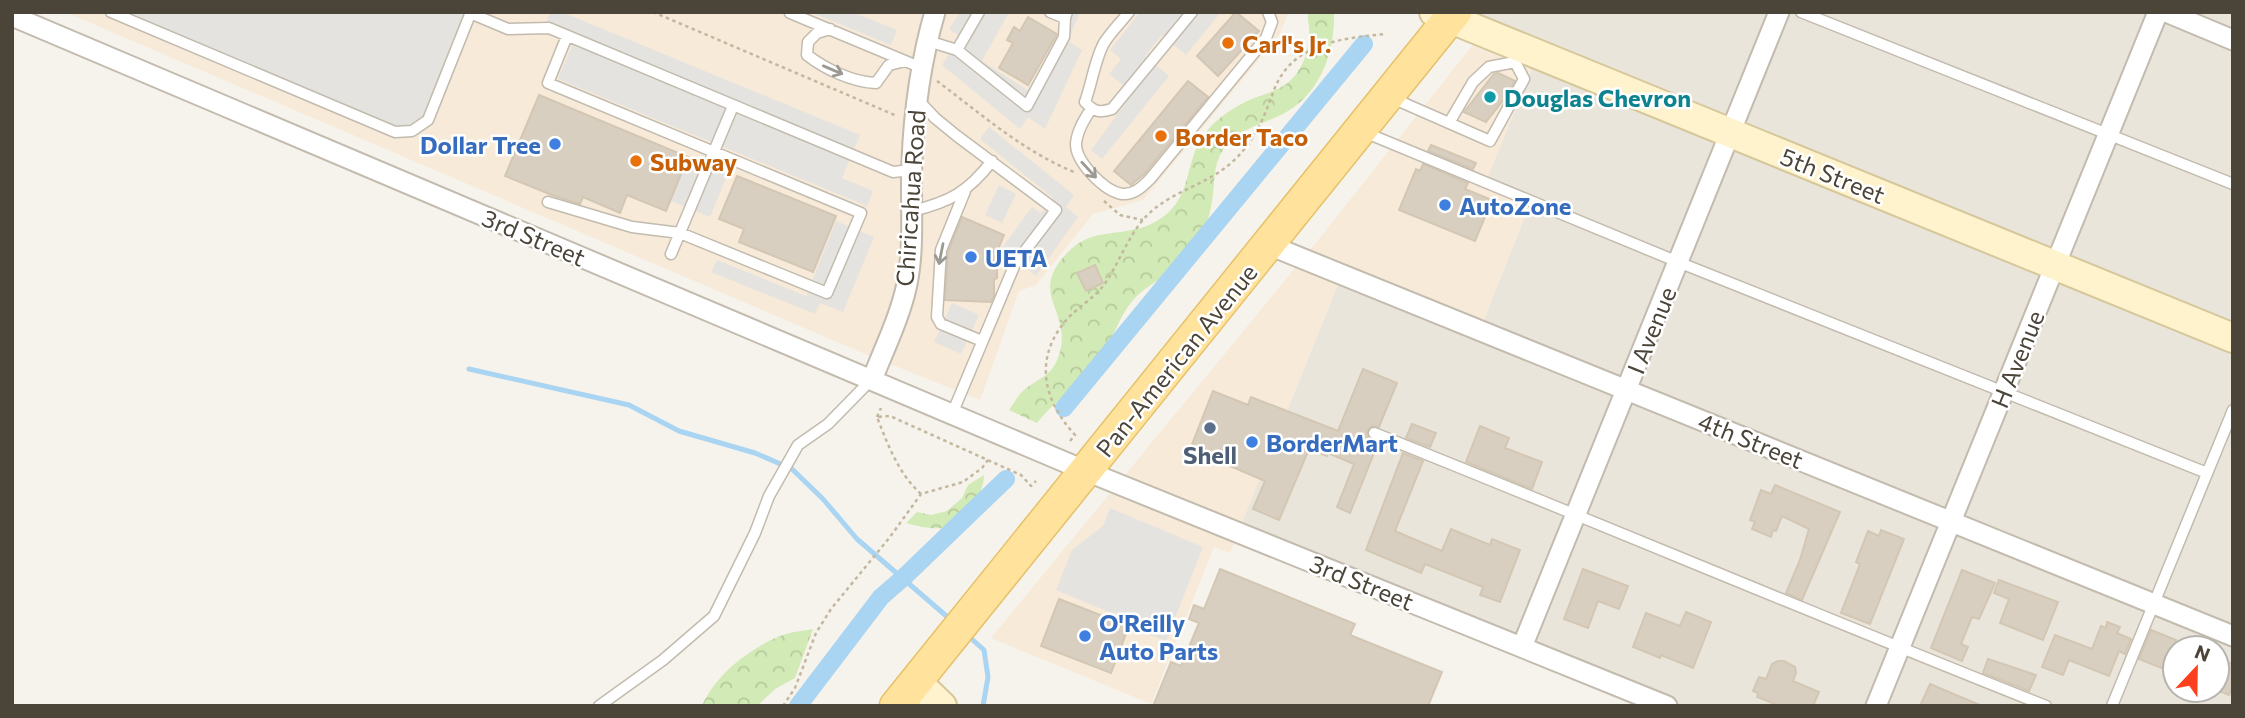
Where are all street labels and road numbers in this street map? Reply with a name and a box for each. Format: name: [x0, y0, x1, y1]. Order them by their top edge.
street label: Chiricahua Road: [889, 109, 931, 287]
street label: 5th Street: [1777, 141, 1889, 209]
street label: 3rd Street: [478, 202, 590, 272]
street label: Pan-American Avenue: [1089, 258, 1263, 462]
street label: I Avenue: [1620, 282, 1682, 378]
street label: H Avenue: [1984, 306, 2050, 412]
street label: 4th Street: [1694, 406, 1808, 474]
street label: 3rd Street: [1306, 548, 1418, 616]

